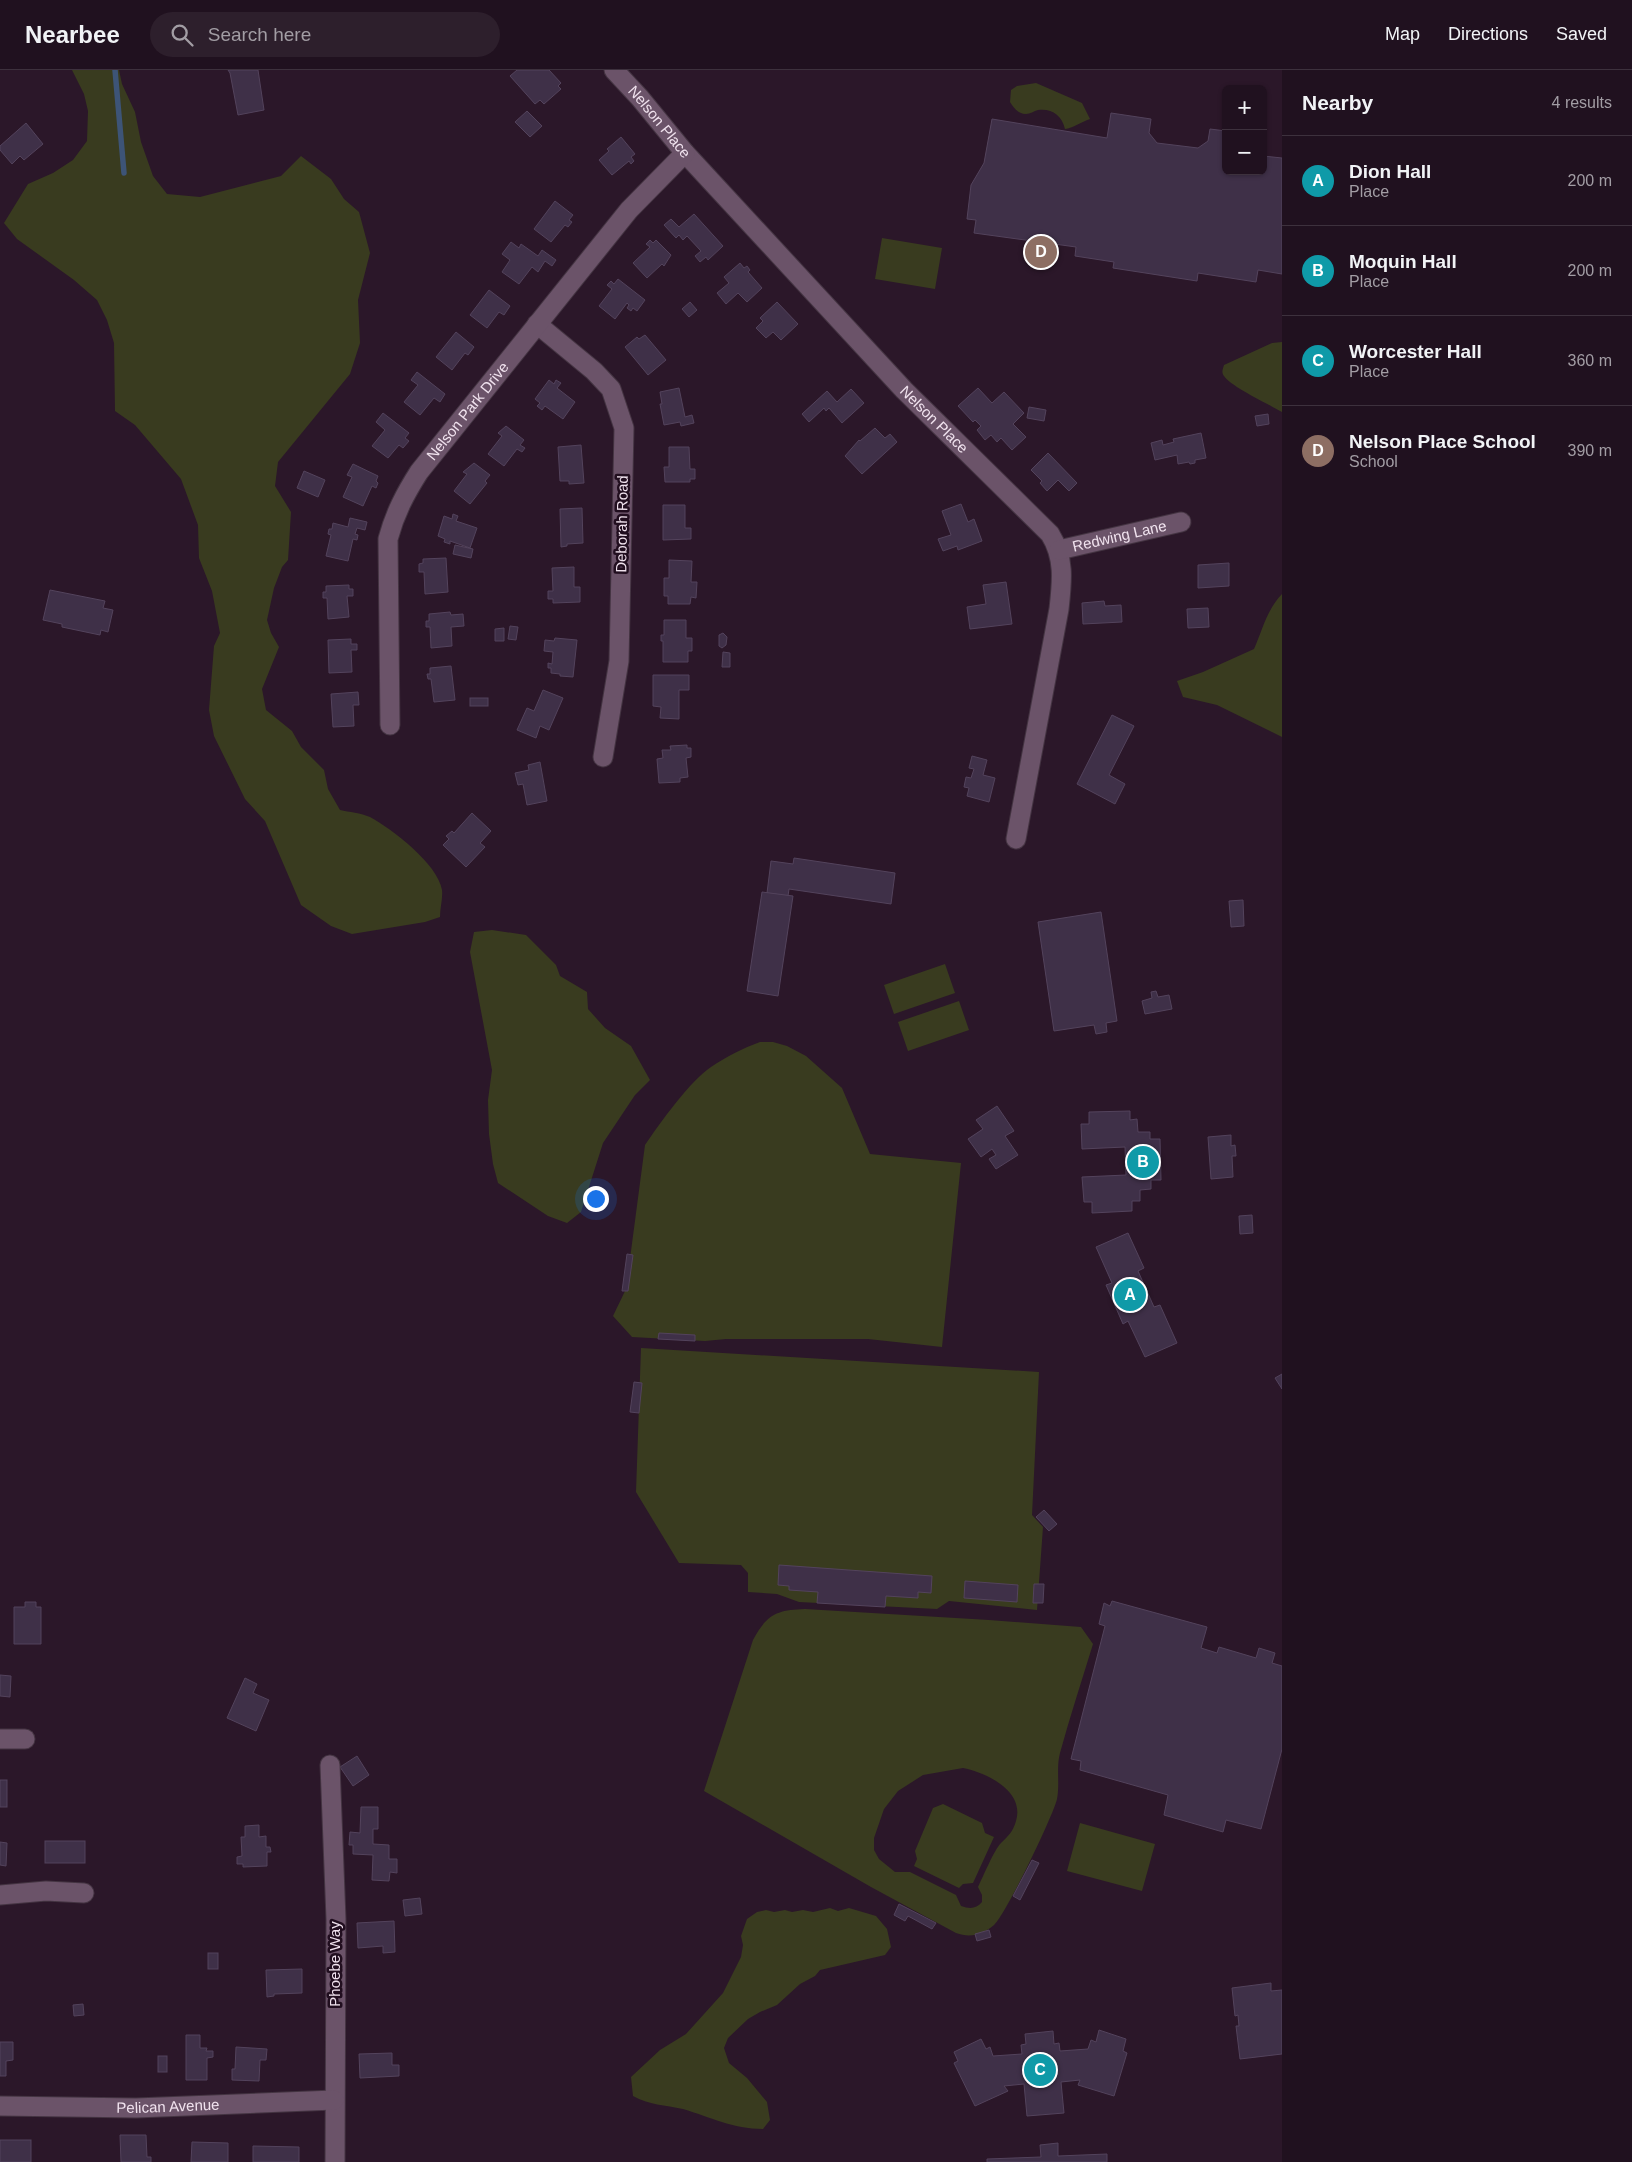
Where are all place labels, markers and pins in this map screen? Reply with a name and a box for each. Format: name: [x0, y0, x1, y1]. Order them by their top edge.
pin: D: [1025, 233, 1057, 271]
pin: B: [1127, 1143, 1159, 1181]
pin: A: [1114, 1276, 1146, 1314]
pin: C: [1024, 2051, 1056, 2089]

